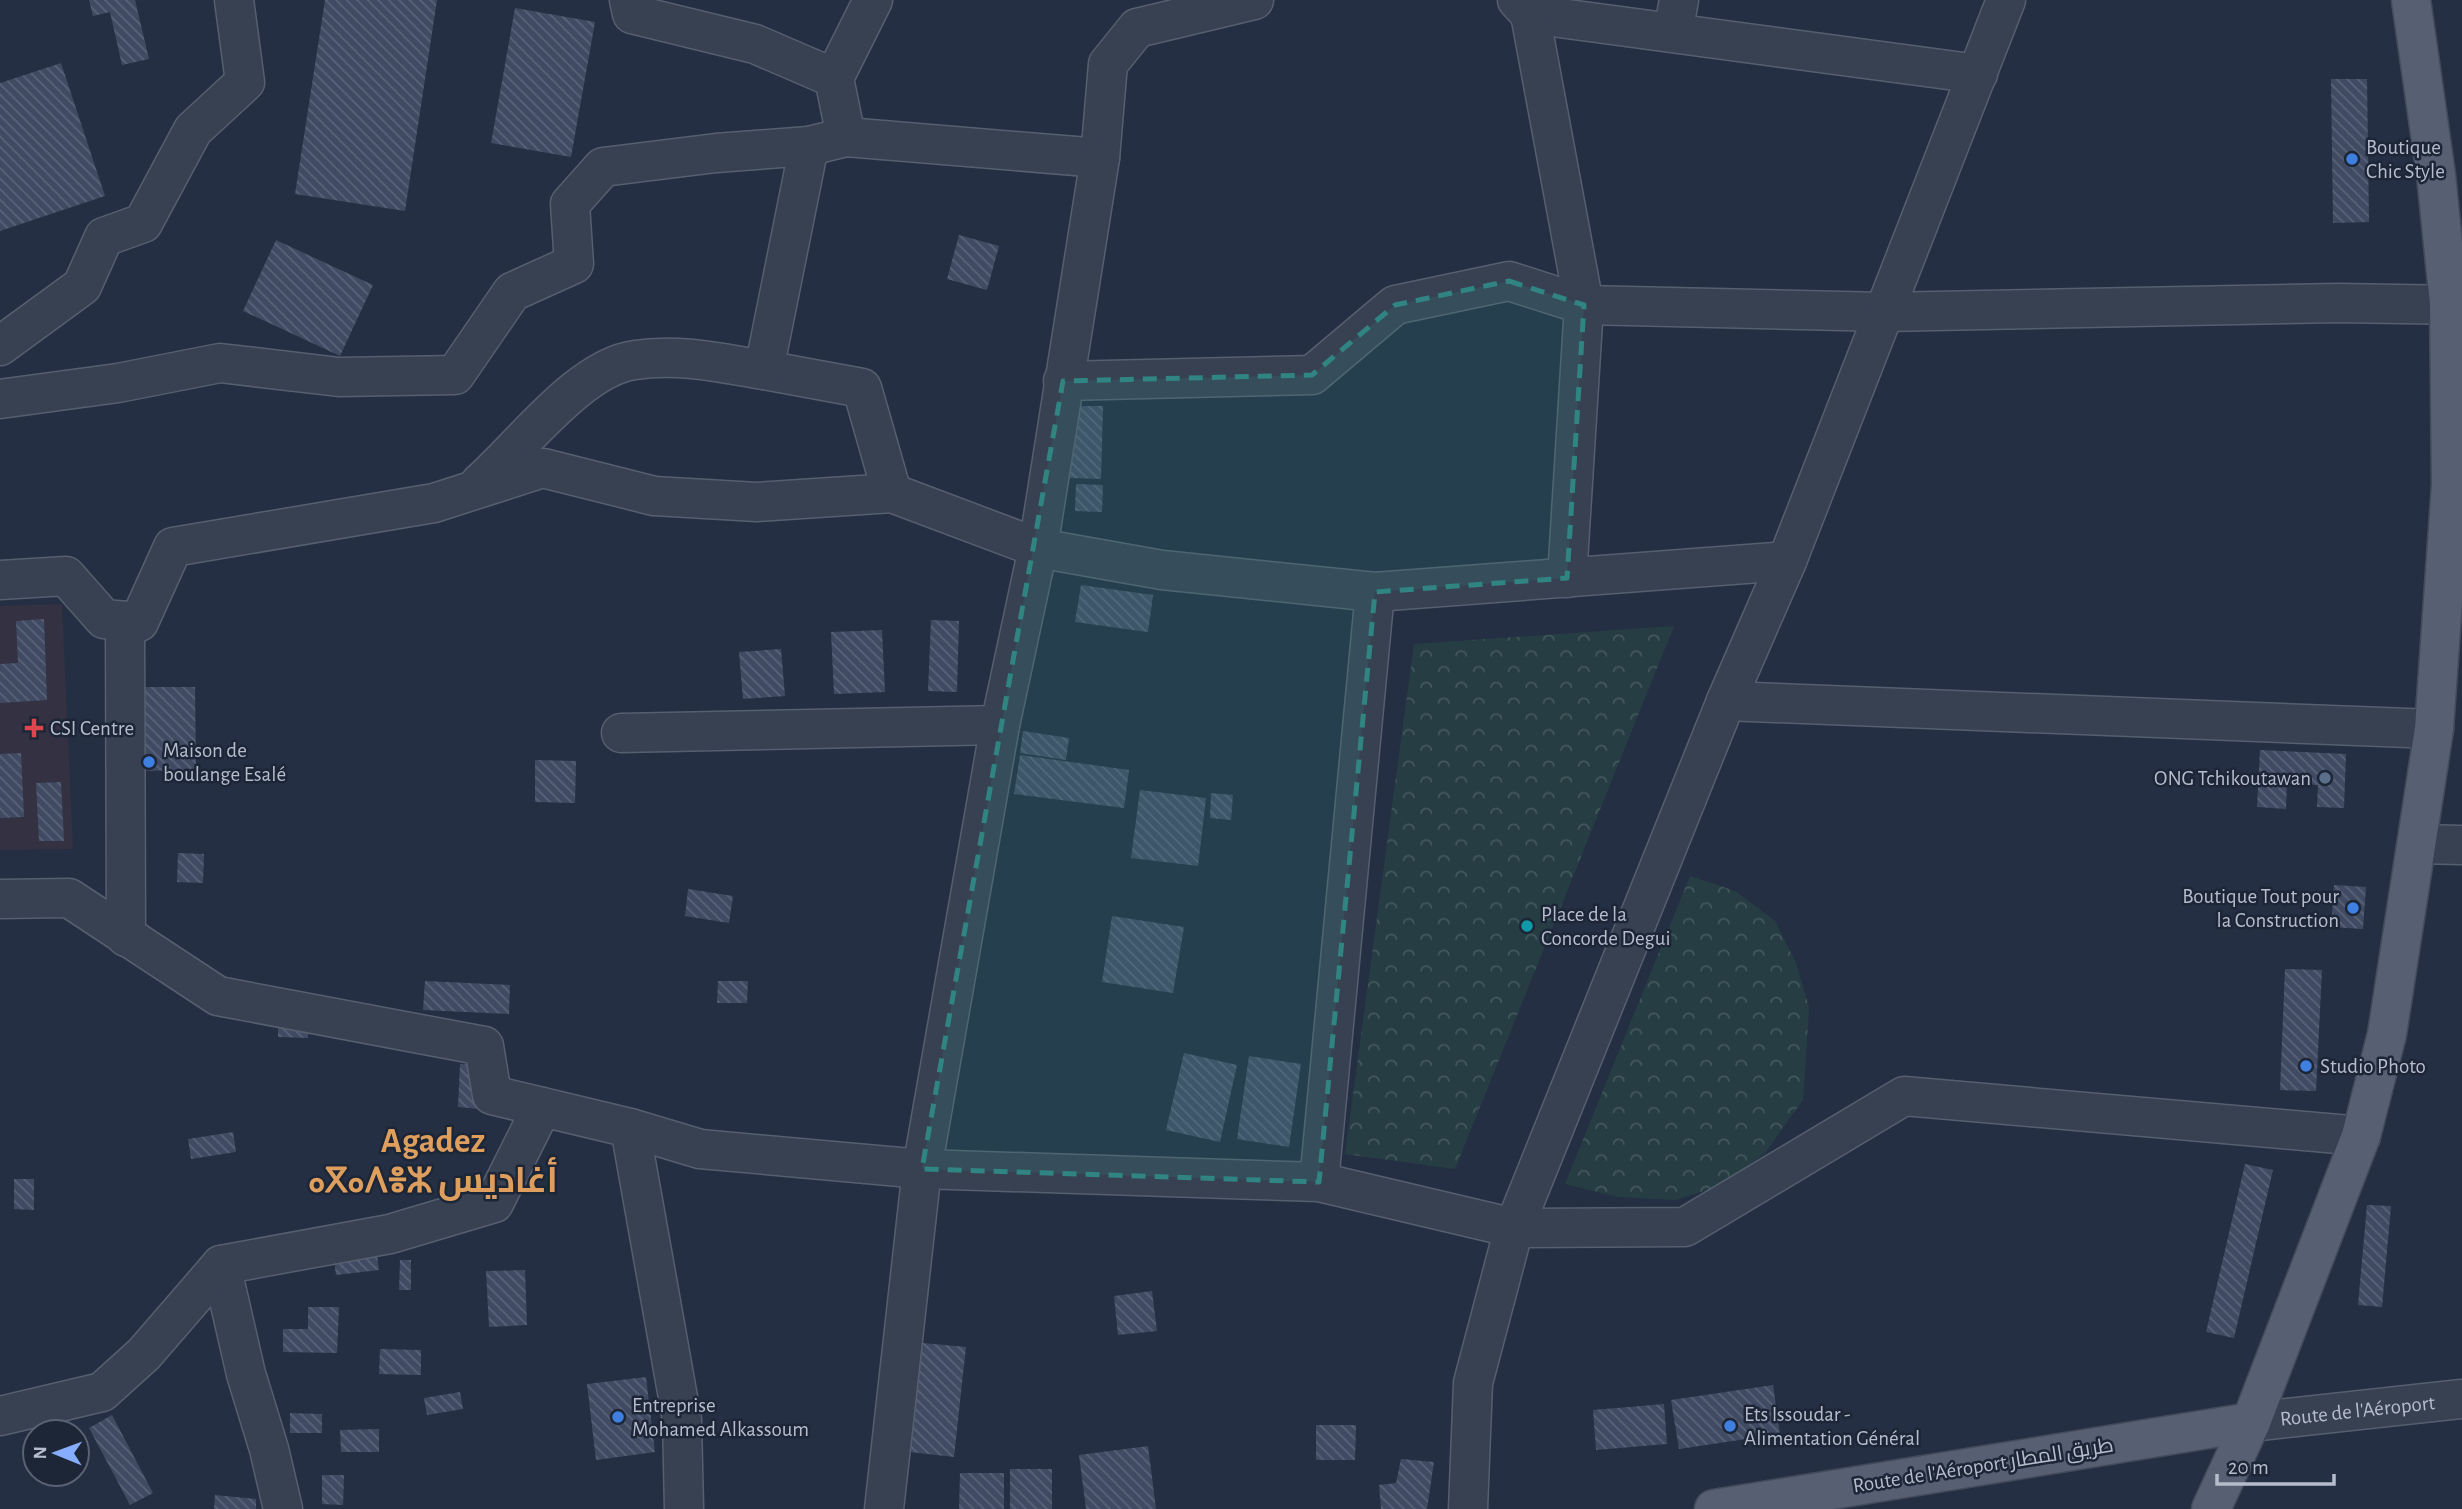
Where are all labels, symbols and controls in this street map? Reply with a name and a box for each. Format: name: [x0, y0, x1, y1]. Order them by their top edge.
place label: Boutique Chic Style: [2366, 137, 2445, 182]
marker: Boutique Chic Style: [2344, 151, 2360, 167]
marker: CSI Centre: [24, 718, 44, 738]
place label: CSI Centre: [50, 718, 134, 739]
place label: Maison de boulange Esalé: [163, 740, 286, 785]
marker: Maison de boulange Esalé: [141, 754, 157, 770]
place label: ONG Tchikoutawan: [2154, 768, 2311, 789]
marker: ONG Tchikoutawan: [2317, 770, 2333, 786]
place label: Boutique Tout pour la Construction: [2182, 886, 2339, 931]
marker: Boutique Tout pour la Construction: [2345, 900, 2361, 916]
place label: Place de la Concorde Degui: [1541, 904, 1670, 949]
marker: Place de la Concorde Degui: [1519, 918, 1535, 934]
place label: Studio Photo: [2320, 1056, 2426, 1077]
marker: Studio Photo: [2298, 1058, 2314, 1074]
district label: Agadez ⴰⴳⴰⴷⴻⵣ أغاديس: [308, 1124, 558, 1201]
street label: Route de l'Aéroport: [2279, 1392, 2436, 1430]
place label: Entreprise Mohamed Alkassoum: [632, 1395, 809, 1440]
place label: Ets Issoudar - Alimentation Général: [1744, 1404, 1920, 1449]
marker: Entreprise Mohamed Alkassoum: [610, 1409, 626, 1425]
north arrow: [21, 1418, 91, 1488]
marker: Ets Issoudar - Alimentation Général: [1722, 1418, 1738, 1434]
street label: Route de l'Aéroport طريق المطار: [1851, 1434, 2115, 1498]
scale bar: [2217, 1442, 2334, 1486]
text: N: [31, 1446, 50, 1460]
text: 20 m: [2228, 1457, 2269, 1478]

